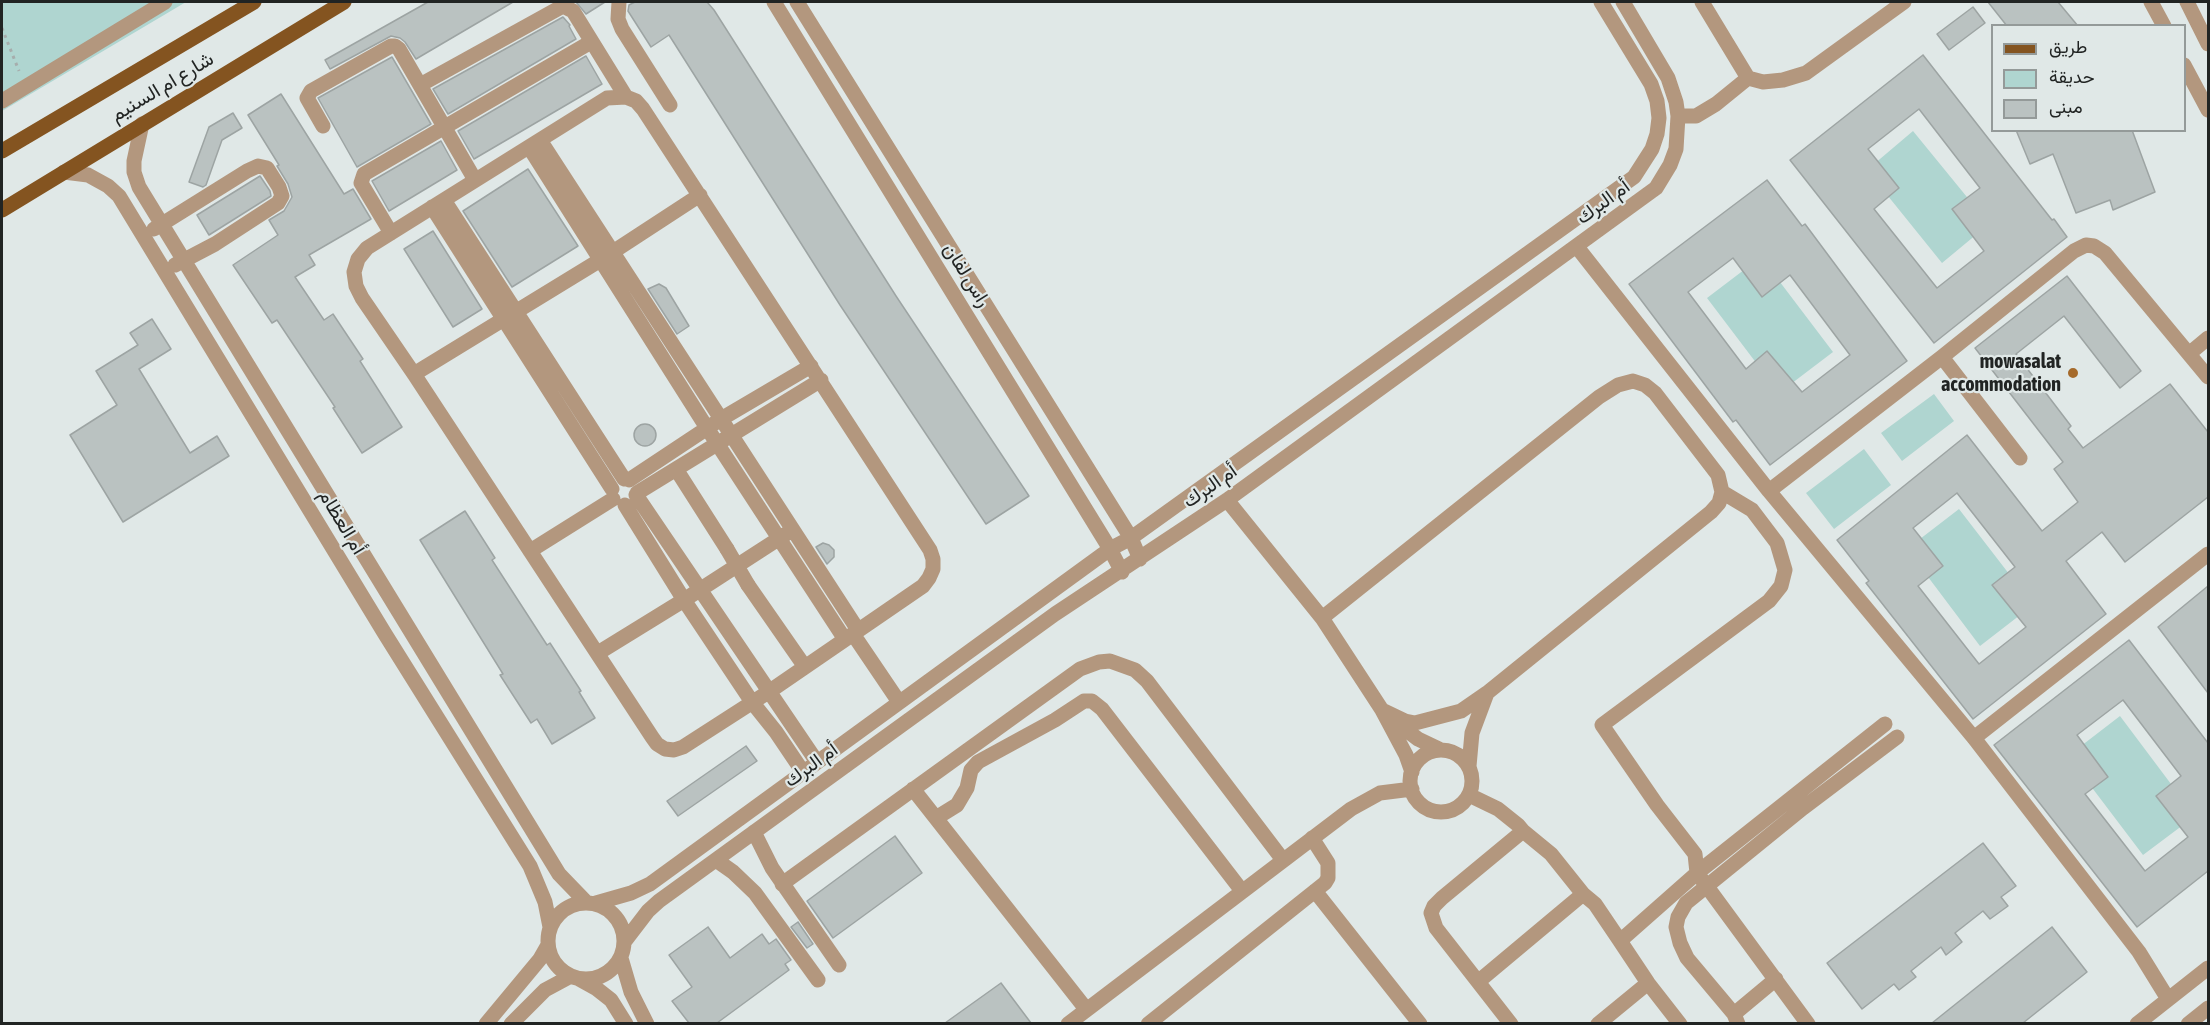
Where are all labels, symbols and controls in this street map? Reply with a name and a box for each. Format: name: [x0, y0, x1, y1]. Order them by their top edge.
legend: [1991, 24, 2186, 132]
text: طريق: [2049, 36, 2087, 57]
street label: شارع ام السنيم: [106, 47, 218, 127]
text: حديقة: [2049, 66, 2095, 87]
text: مبنى: [2049, 96, 2083, 117]
street label: أم البرك: [1571, 174, 1635, 230]
street label: راس لفان: [938, 239, 996, 311]
place label: mowasalat accommodation: [1941, 350, 2061, 397]
marker: mowasalat accommodation: [2066, 366, 2080, 380]
street label: أم البرك: [1178, 459, 1242, 513]
street label: أم العظام: [313, 485, 371, 559]
street label: أم البرك: [779, 737, 843, 793]

